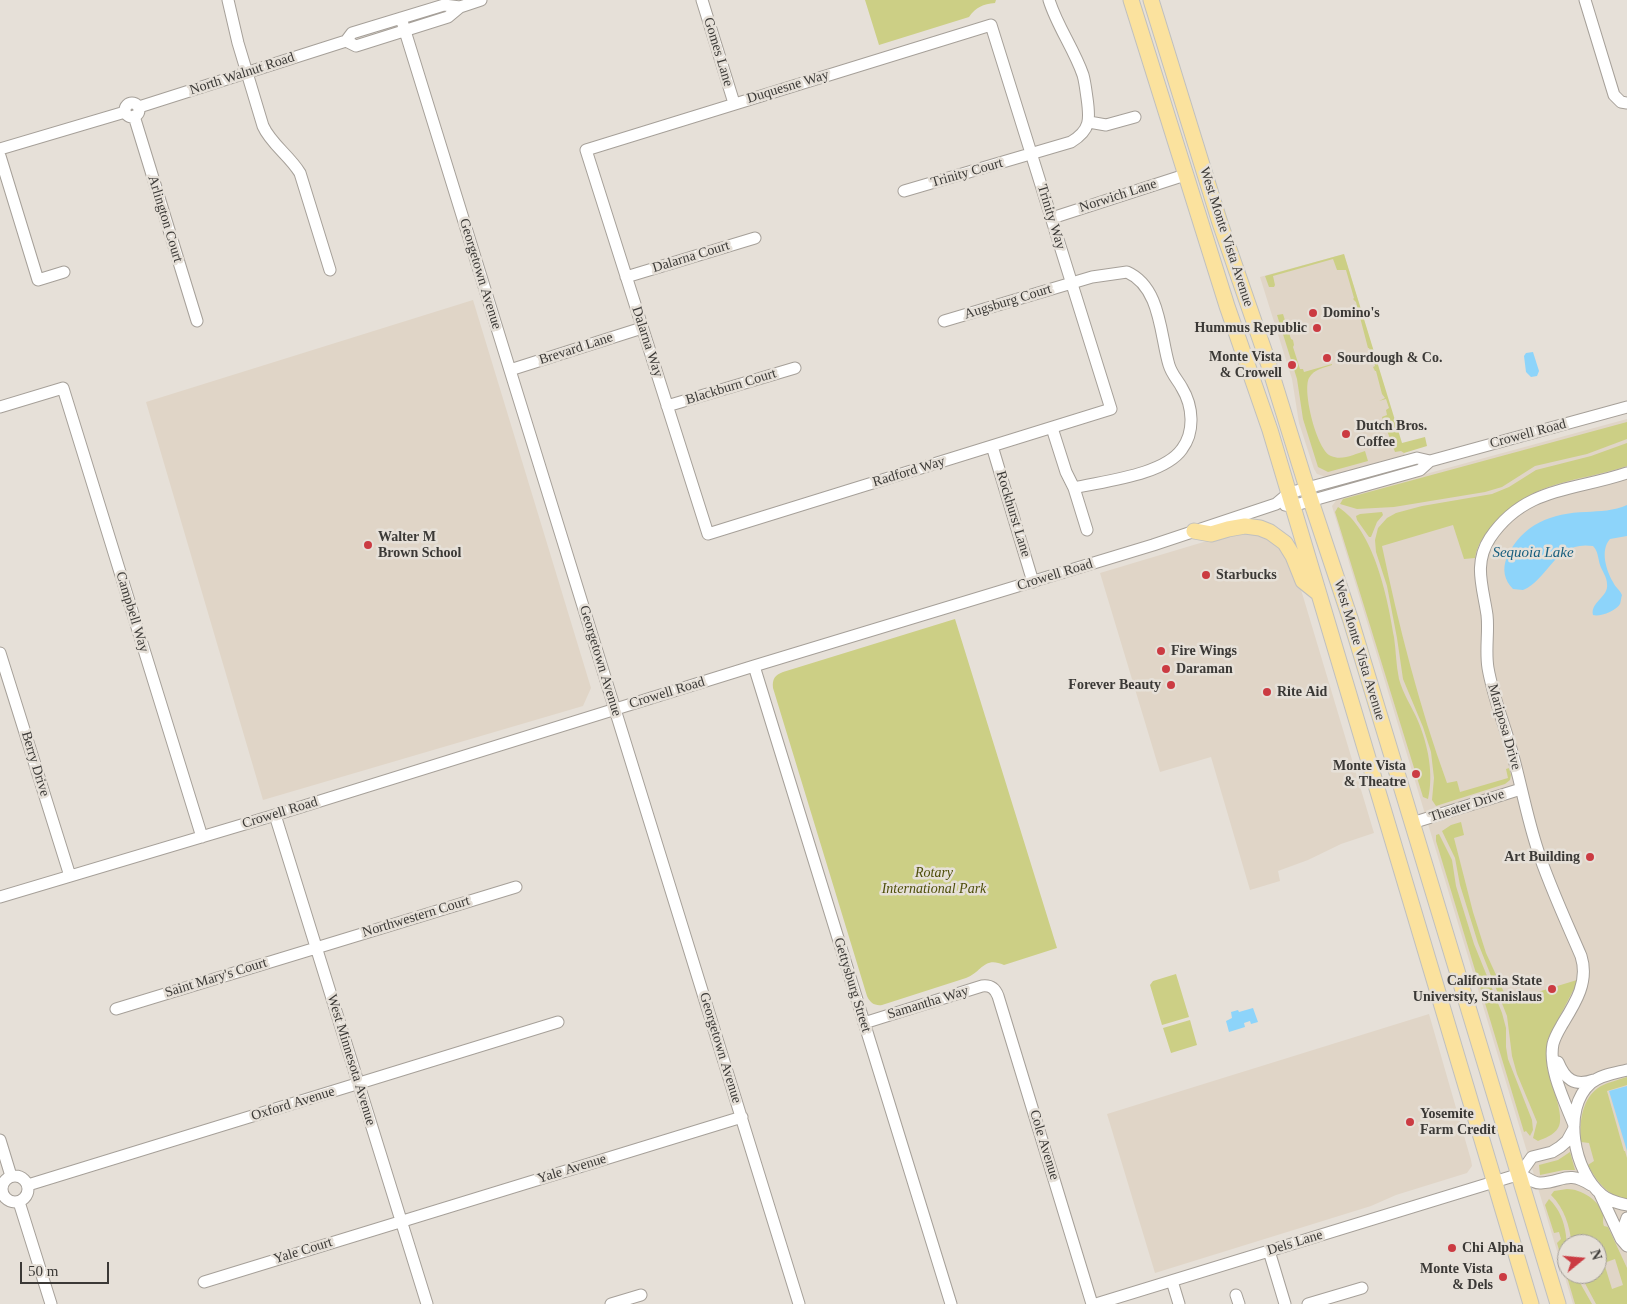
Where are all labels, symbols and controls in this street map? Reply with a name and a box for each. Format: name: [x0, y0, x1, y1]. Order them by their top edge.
street label: Gomes Lane: [700, 16, 736, 88]
street label: North Walnut Road: [187, 49, 297, 99]
street label: Duquesne Way: [745, 67, 831, 107]
street label: Trinity Court: [929, 155, 1005, 191]
street label: West Monte Vista Avenue: [1195, 165, 1257, 309]
street label: Arlington Court: [144, 174, 186, 264]
street label: Norwich Lane: [1077, 176, 1159, 216]
street label: Trinity Way: [1033, 182, 1069, 252]
street label: Georgetown Avenue: [455, 217, 505, 331]
street label: Dalarna Court: [650, 237, 732, 277]
street label: Augsburg Court: [962, 281, 1054, 323]
street label: Dalarna Way: [628, 305, 666, 379]
place label: Domino's: [1323, 305, 1380, 321]
marker: Domino's: [1307, 307, 1319, 319]
place label: Hummus Republic: [1195, 320, 1307, 336]
marker: Hummus Republic: [1311, 322, 1323, 334]
street label: Brevard Lane: [537, 329, 615, 369]
place label: Monte Vista & Crowell: [1209, 349, 1282, 382]
place label: Sourdough & Co.: [1337, 350, 1442, 366]
marker: Sourdough & Co.: [1321, 352, 1333, 364]
marker: Monte Vista & Crowell: [1286, 359, 1298, 371]
street label: Blackburn Court: [684, 365, 778, 409]
street label: Crowell Road: [1488, 416, 1568, 452]
place label: Dutch Bros. Coffee: [1356, 418, 1427, 451]
marker: Dutch Bros. Coffee: [1340, 428, 1352, 440]
street label: Radford Way: [871, 453, 947, 491]
street label: Rockhurst Lane: [992, 469, 1034, 559]
place label: Walter M Brown School: [378, 529, 461, 562]
marker: Walter M Brown School: [362, 539, 374, 551]
water label: Sequoia Lake: [1492, 544, 1574, 562]
street label: Crowell Road: [1015, 556, 1095, 594]
place label: Starbucks: [1216, 567, 1277, 583]
marker: Starbucks: [1200, 569, 1212, 581]
street label: Campbell Way: [112, 570, 152, 654]
street label: West Monte Vista Avenue: [1330, 578, 1388, 722]
street label: Georgetown Avenue: [575, 604, 625, 718]
place label: Fire Wings: [1171, 643, 1237, 659]
marker: Fire Wings: [1155, 645, 1167, 657]
place label: Daraman: [1176, 661, 1233, 677]
marker: Daraman: [1160, 663, 1172, 675]
street label: Crowell Road: [627, 674, 707, 712]
place label: Forever Beauty: [1068, 677, 1161, 693]
marker: Forever Beauty: [1165, 679, 1177, 691]
street label: Mariposa Drive: [1484, 682, 1524, 772]
place label: Rite Aid: [1277, 684, 1327, 700]
marker: Rite Aid: [1261, 686, 1273, 698]
street label: Berry Drive: [17, 729, 53, 799]
place label: Monte Vista & Theatre: [1333, 758, 1406, 790]
marker: Monte Vista & Theatre: [1410, 768, 1422, 780]
street label: Theater Drive: [1427, 786, 1507, 826]
street label: Crowell Road: [240, 794, 320, 832]
place label: Art Building: [1504, 849, 1580, 865]
marker: Art Building: [1584, 851, 1596, 863]
park label: Rotary International Park: [882, 865, 986, 898]
street label: Northwestern Court: [360, 893, 472, 941]
street label: Gettysburg Street: [830, 936, 874, 1034]
street label: Saint Mary's Court: [163, 954, 269, 1002]
place label: California State University, Stanislaus: [1413, 973, 1542, 1006]
street label: Samantha Way: [885, 983, 971, 1023]
marker: California State University, Stanislaus: [1546, 983, 1558, 995]
street label: Georgetown Avenue: [695, 991, 745, 1105]
street label: West Minnesota Avenue: [323, 992, 379, 1128]
street label: Oxford Avenue: [249, 1083, 337, 1125]
place label: Yosemite Farm Credit: [1420, 1106, 1496, 1138]
street label: Cole Avenue: [1025, 1108, 1063, 1182]
marker: Yosemite Farm Credit: [1404, 1116, 1416, 1128]
street label: Yale Avenue: [536, 1151, 608, 1187]
street label: Dels Lane: [1265, 1227, 1325, 1259]
street label: Yale Court: [272, 1234, 334, 1268]
north arrow: [1557, 1234, 1607, 1284]
place label: Chi Alpha: [1462, 1240, 1524, 1256]
marker: Chi Alpha: [1446, 1242, 1458, 1254]
text: N: [1587, 1248, 1605, 1262]
scale bar: [22, 1252, 111, 1284]
place label: Monte Vista & Dels: [1420, 1261, 1493, 1294]
text: 50 m: [28, 1263, 58, 1279]
marker: Monte Vista & Dels: [1497, 1271, 1509, 1283]

